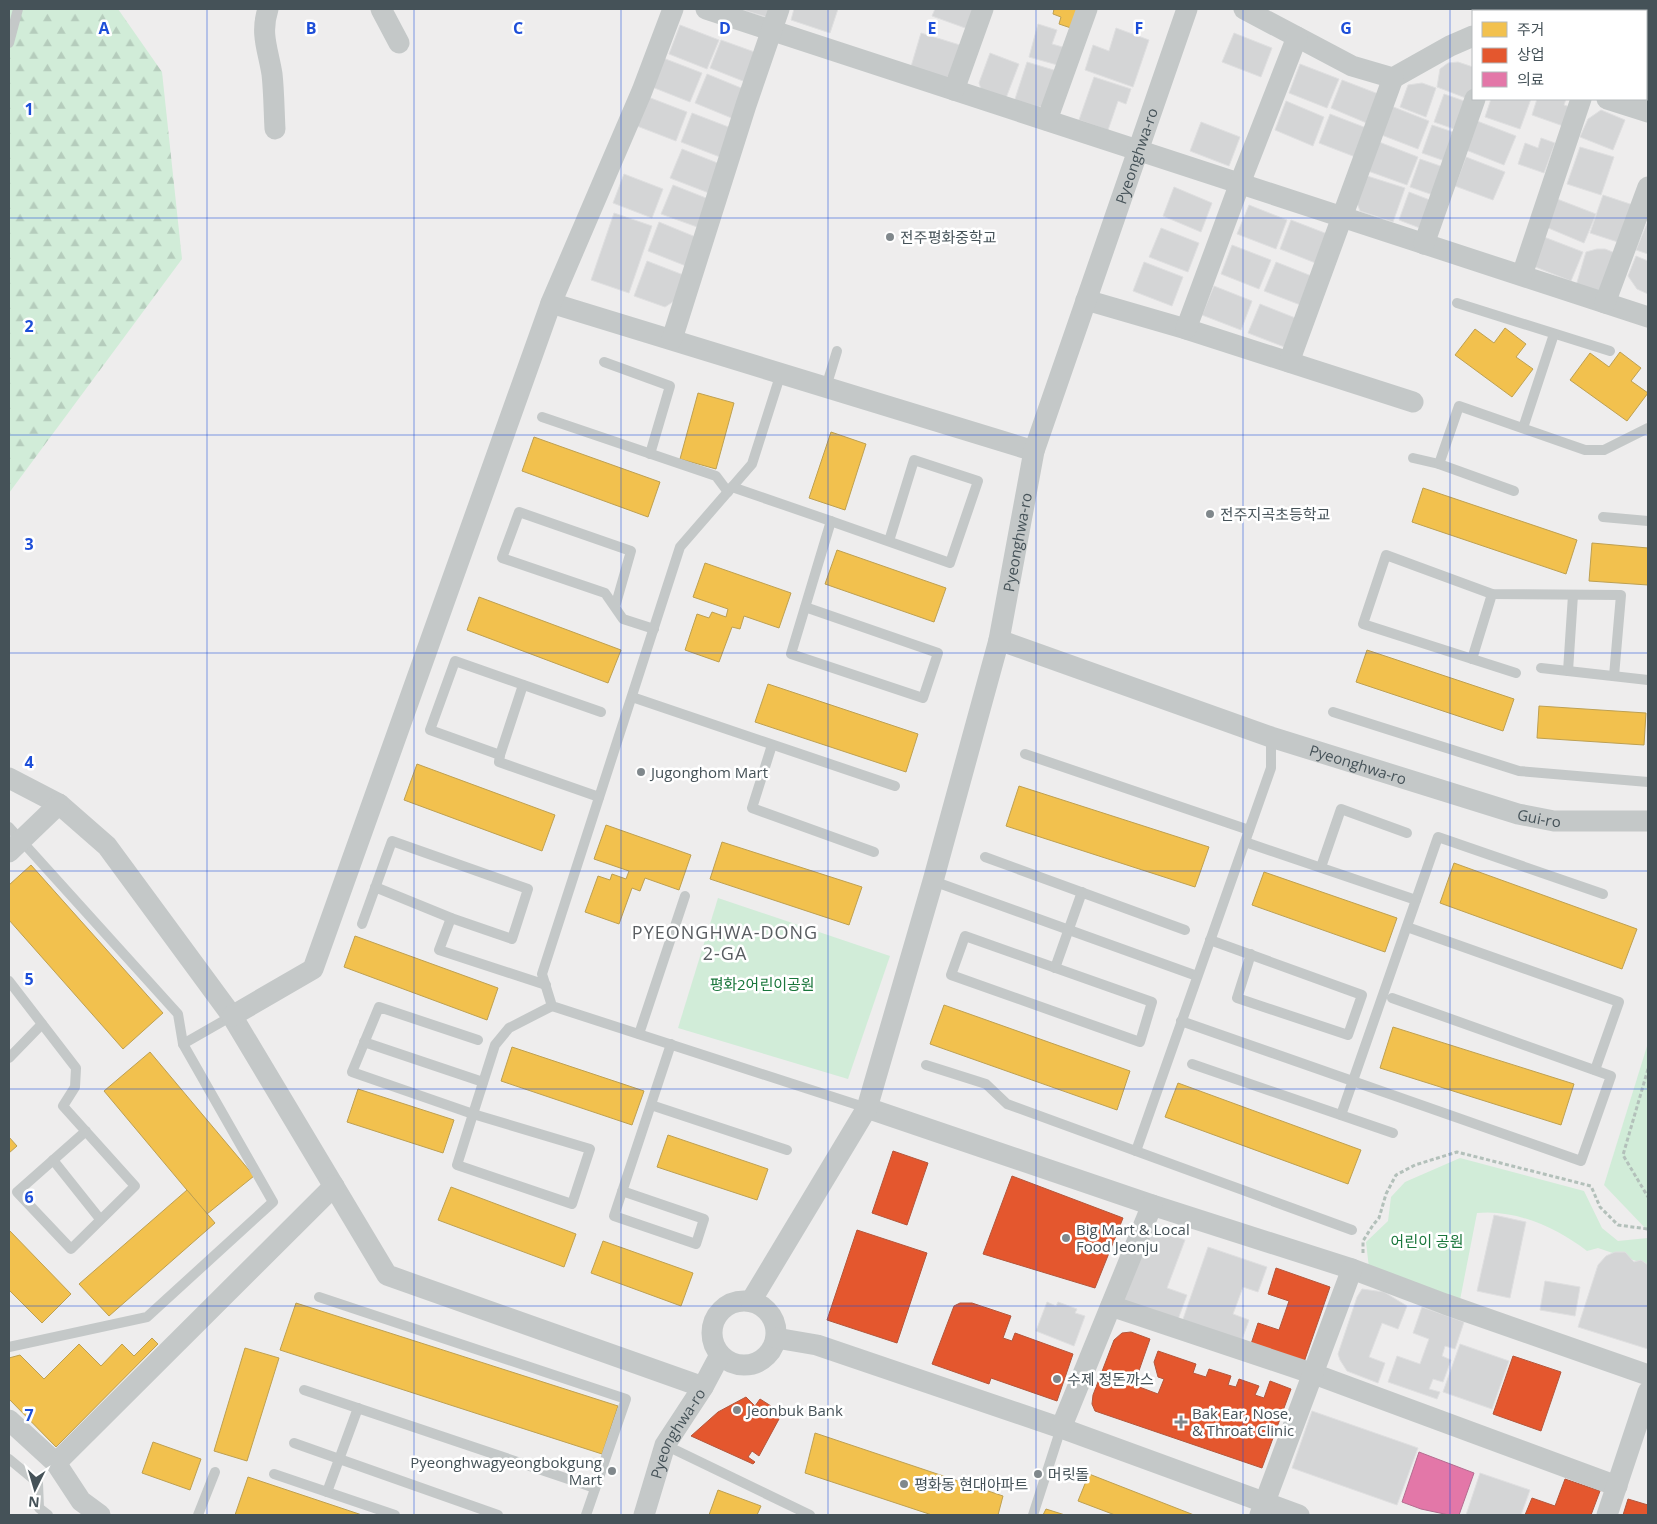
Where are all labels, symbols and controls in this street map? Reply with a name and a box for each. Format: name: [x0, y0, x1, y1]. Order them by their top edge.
legend: [1472, 10, 1647, 100]
text: A: [98, 17, 110, 39]
text: B: [306, 17, 316, 39]
text: C: [513, 17, 523, 39]
text: D: [719, 17, 731, 39]
text: E: [928, 17, 937, 39]
text: F: [1135, 17, 1143, 39]
text: G: [1340, 17, 1352, 39]
text: 주거: [1517, 19, 1545, 39]
text: 상업: [1517, 44, 1545, 64]
text: 의료: [1517, 69, 1545, 89]
text: 1: [24, 98, 34, 120]
street label: Pyeonghwa-ro: [1110, 105, 1162, 207]
place label: 전주평화중학교: [900, 227, 997, 247]
marker: 전주평화중학교: [884, 231, 896, 243]
text: 2: [24, 315, 34, 337]
street label: Pyeonghwa-ro: [998, 491, 1036, 593]
place label: 전주지곡초등학교: [1220, 504, 1330, 524]
marker: 전주지곡초등학교: [1204, 508, 1216, 520]
text: 3: [24, 533, 34, 555]
street label: Pyeonghwa-ro: [1307, 740, 1409, 789]
text: 4: [24, 751, 34, 773]
place label: Jugonghom Mart: [649, 762, 768, 782]
marker: Jugonghom Mart: [635, 766, 647, 778]
street label: Gui-ro: [1516, 804, 1561, 831]
district label: PYEONGHWA-DONG 2-GA: [632, 920, 818, 965]
text: 5: [24, 968, 34, 990]
park label: 평화2어린이공원: [709, 974, 815, 994]
text: 6: [24, 1186, 34, 1208]
place label: Big Mart & Local Food Jeonju: [1076, 1219, 1190, 1256]
park label: 어린이 공원: [1391, 1231, 1463, 1251]
marker: Big Mart & Local Food Jeonju: [1060, 1232, 1072, 1244]
place label: 수제 정돈까스: [1067, 1369, 1154, 1389]
marker: 수제 정돈까스: [1051, 1373, 1063, 1385]
street label: Pyeonghwa-ro: [646, 1384, 710, 1481]
place label: Jeonbuk Bank: [745, 1400, 843, 1420]
place label: Bak Ear, Nose, & Throat Clinic: [1192, 1403, 1294, 1440]
text: 7: [24, 1404, 34, 1426]
marker: Jeonbuk Bank: [731, 1404, 743, 1416]
marker: Bak Ear, Nose, & Throat Clinic: [1174, 1415, 1188, 1429]
place label: Pyeonghwagyeongbokgung Mart: [410, 1452, 602, 1489]
north arrow: [10, 1464, 60, 1514]
place label: 머릿돌: [1048, 1464, 1089, 1484]
marker: Pyeonghwagyeongbokgung Mart: [606, 1465, 618, 1477]
marker: 머릿돌: [1032, 1468, 1044, 1480]
place label: 평화동 현대아파트: [914, 1474, 1028, 1494]
marker: 평화동 현대아파트: [898, 1478, 910, 1490]
text: N: [27, 1492, 40, 1512]

